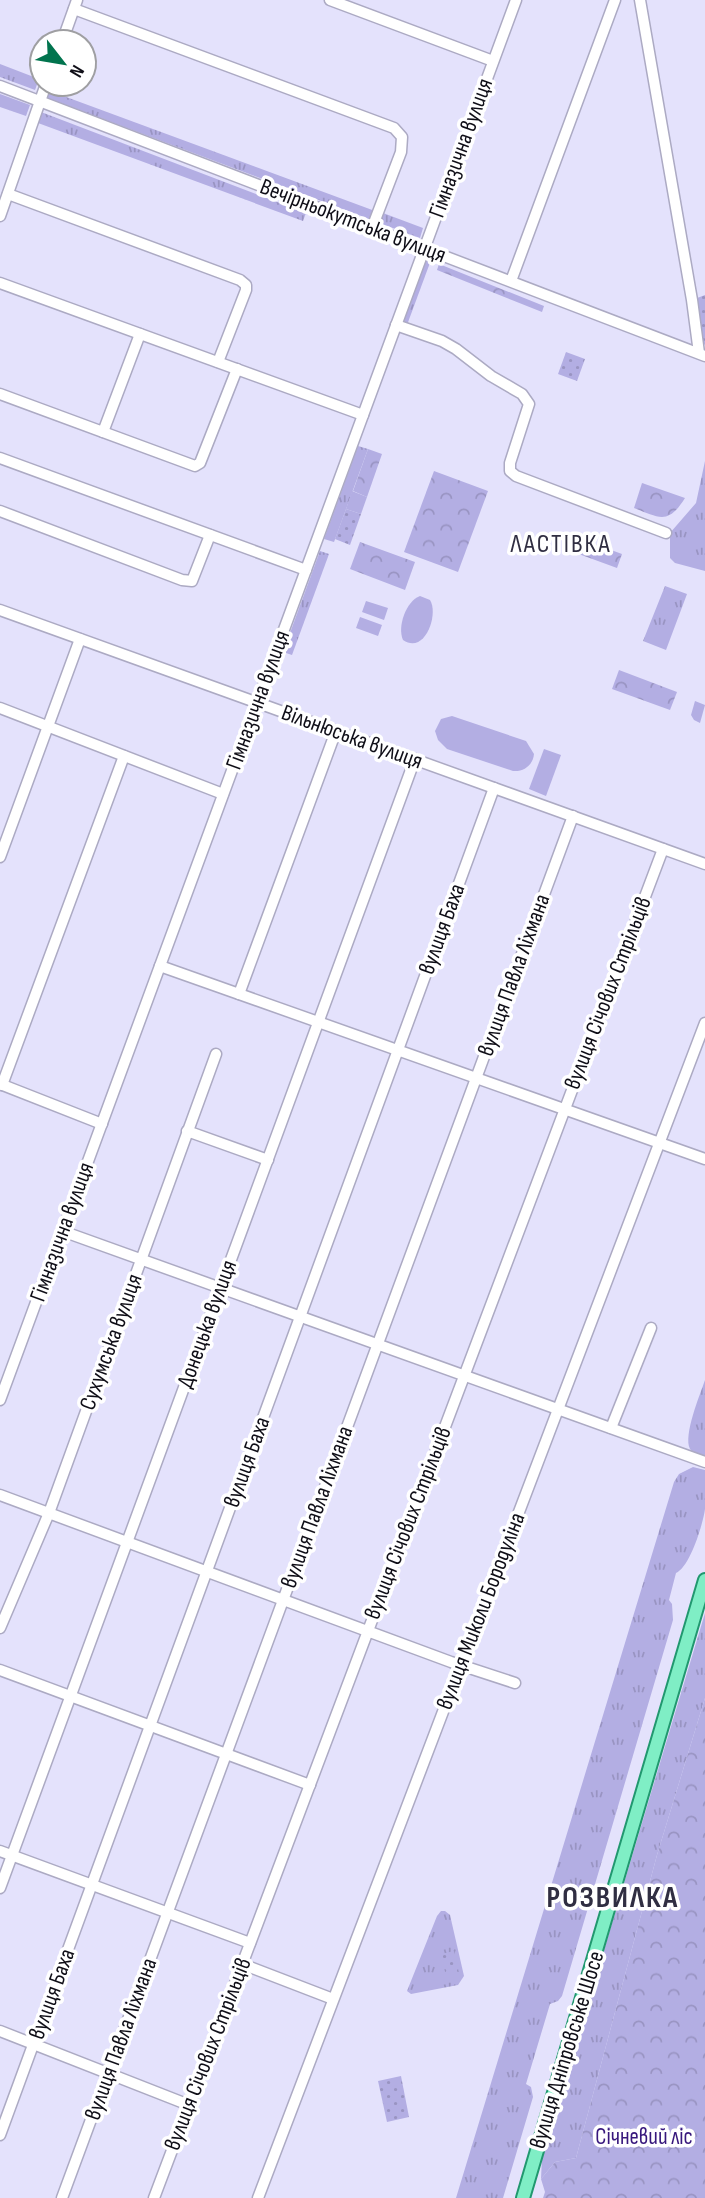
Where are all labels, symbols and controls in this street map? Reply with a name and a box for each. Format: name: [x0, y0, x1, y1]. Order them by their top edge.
north arrow: [28, 28, 98, 98]
text: N: [64, 61, 89, 81]
street label: Гімназична вулиця: [423, 75, 499, 221]
street label: Вечірньокутська вулиця: [256, 173, 450, 269]
district label: ЛАСТІВКА: [509, 529, 612, 560]
street label: Гімназична вулиця: [220, 627, 296, 773]
street label: Вільнюська вулиця: [278, 699, 426, 775]
street label: вулиця Баха: [413, 880, 471, 978]
street label: вулиця Павла Ліхмана: [472, 890, 556, 1060]
street label: вулиця Січових Стрільців: [558, 893, 658, 1093]
street label: Гімназична вулиця: [24, 1159, 100, 1305]
street label: Донецька вулиця: [171, 1256, 243, 1392]
street label: Сухумська вулиця: [73, 1270, 149, 1414]
street label: вулиця Баха: [218, 1413, 276, 1511]
street label: вулиця Павла Ліхмана: [275, 1422, 359, 1592]
street label: вулиця Січових Стрільців: [358, 1423, 458, 1623]
street label: вулиця Миколи Бородуліна: [431, 1509, 531, 1713]
district label: РОЗВИЛКА: [547, 1880, 679, 1916]
street label: вулиця Баха: [23, 1945, 81, 2043]
street label: вулиця Дніпровське Шосе: [524, 1948, 610, 2152]
street label: вулиця Павла Ліхмана: [79, 1954, 163, 2124]
street label: вулиця Січових Стрільців: [158, 1954, 258, 2154]
park label: Січневий ліс: [595, 2123, 693, 2151]

